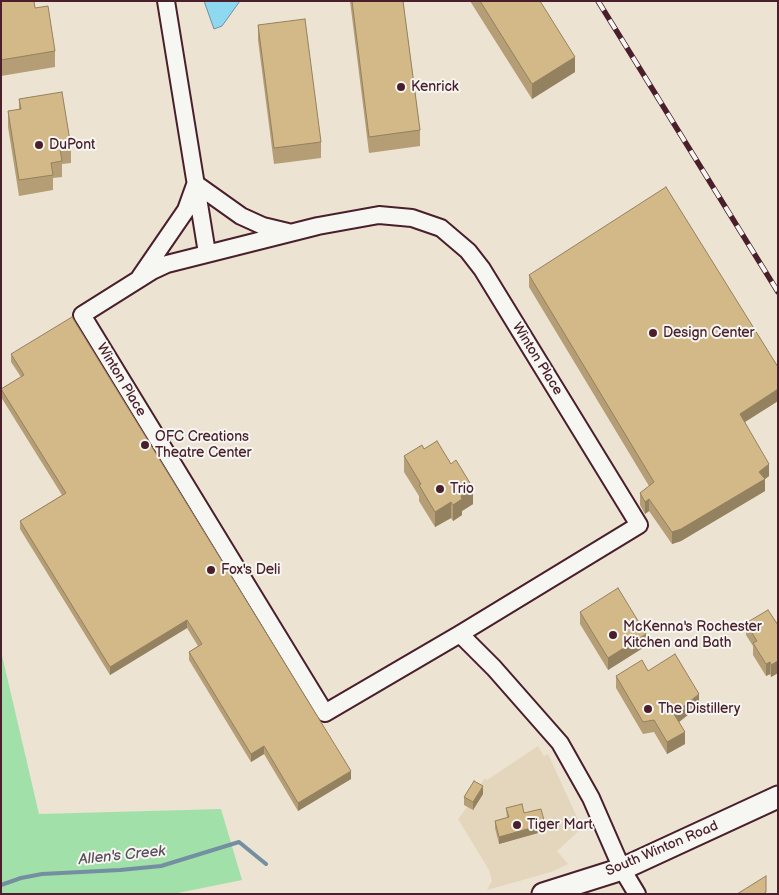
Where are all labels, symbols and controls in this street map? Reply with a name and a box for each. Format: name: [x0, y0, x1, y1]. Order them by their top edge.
place label: Kenrick: [411, 79, 459, 95]
marker: Kenrick: [395, 81, 407, 93]
place label: DuPont: [49, 137, 95, 153]
marker: DuPont: [33, 139, 45, 151]
street label: Winton Place: [508, 320, 566, 398]
place label: Design Center: [663, 325, 755, 341]
marker: Design Center: [647, 327, 659, 339]
street label: Winton Place: [93, 340, 149, 420]
place label: OFC Creations Theatre Center: [155, 429, 252, 462]
marker: OFC Creations Theatre Center: [139, 439, 151, 451]
place label: Trio: [450, 481, 474, 497]
marker: Trio: [434, 483, 446, 495]
place label: Fox's Deli: [221, 562, 280, 578]
marker: Fox's Deli: [205, 564, 217, 576]
place label: McKenna's Rochester Kitchen and Bath: [623, 619, 762, 652]
marker: McKenna's Rochester Kitchen and Bath: [607, 629, 619, 641]
place label: The Distillery: [658, 701, 740, 717]
marker: The Distillery: [642, 703, 654, 715]
place label: Tiger Mart: [527, 817, 593, 833]
street label: South Winton Road: [603, 818, 721, 880]
marker: Tiger Mart: [511, 819, 523, 831]
water label: Allen's Creek: [78, 842, 166, 870]

